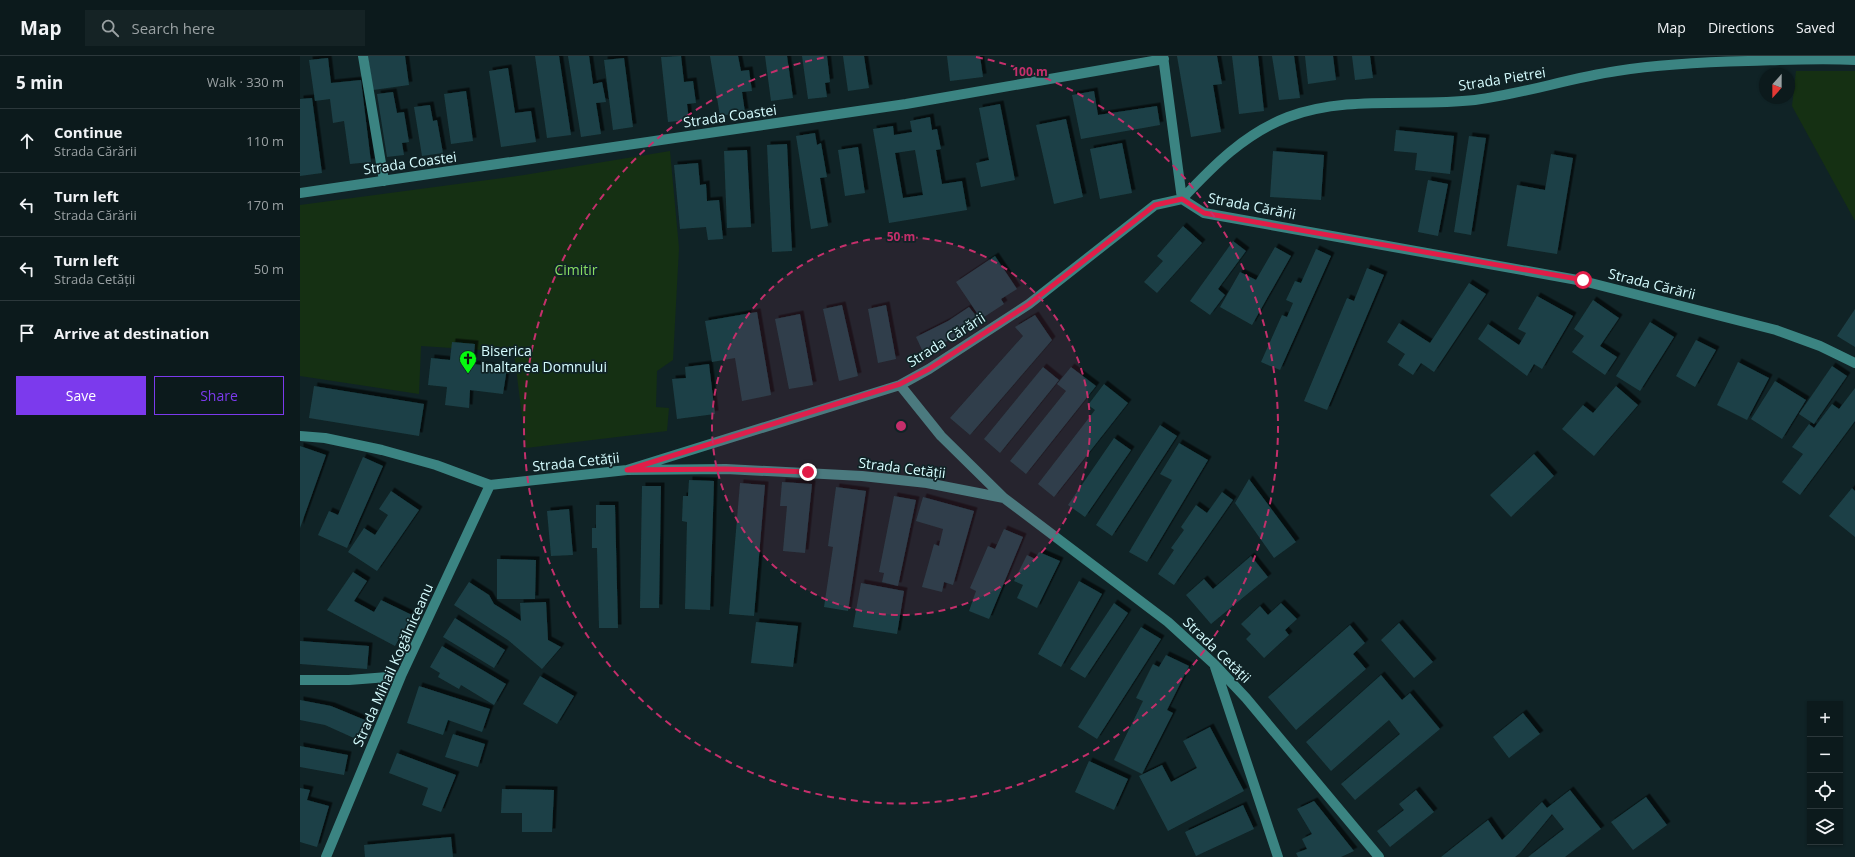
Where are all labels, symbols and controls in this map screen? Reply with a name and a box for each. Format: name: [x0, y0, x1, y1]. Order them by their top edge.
search box: [85, 10, 365, 46]
text: Map: [20, 15, 61, 41]
icon: search: [99, 17, 121, 39]
text: Search here: [131, 18, 215, 38]
text: Map: [1657, 18, 1686, 37]
text: Directions: [1708, 18, 1774, 37]
text: Saved: [1796, 18, 1835, 37]
street label: Strada Pietrei: [1457, 62, 1547, 95]
text: 100 m: [1012, 63, 1048, 80]
north arrow: [1759, 68, 1795, 104]
text: 5 min: [16, 71, 63, 94]
text: Walk · 330 m: [207, 73, 284, 91]
street label: Strada Coastei: [682, 100, 778, 131]
text: Continue: [54, 122, 122, 142]
icon: ahead: [16, 130, 38, 152]
text: 110 m: [246, 132, 284, 150]
text: Strada Cărării: [54, 142, 137, 160]
street label: Strada Coastei: [362, 147, 458, 178]
text: Turn left: [54, 186, 119, 206]
street label: Strada Cărării: [1207, 188, 1298, 223]
icon: left: [16, 194, 38, 216]
text: 170 m: [246, 196, 284, 214]
text: Strada Cărării: [54, 206, 137, 224]
text: 50 m: [887, 228, 915, 245]
text: Turn left: [54, 250, 119, 270]
icon: left: [16, 258, 38, 280]
text: 50 m: [254, 260, 284, 278]
park label: Cimitir: [554, 260, 598, 279]
street label: Strada Cărării: [1607, 264, 1698, 304]
text: Strada Cetății: [54, 270, 135, 288]
route start: [1574, 271, 1592, 289]
street label: Strada Cărării: [903, 308, 989, 371]
icon: arrive: [16, 322, 38, 344]
text: Arrive at destination: [54, 323, 209, 343]
place label: Biserica Inaltarea Domnului: [481, 341, 607, 376]
church icon: Biserica Inaltarea Domnului: [458, 349, 478, 374]
button: Save: [16, 376, 146, 415]
button: Share: [154, 376, 284, 415]
centre of rings: [894, 419, 908, 433]
street label: Strada Cetății: [531, 447, 621, 476]
street label: Strada Cetății: [857, 453, 947, 482]
route end: [799, 463, 817, 481]
street label: Strada Mihail Kogălniceanu: [348, 580, 437, 749]
street label: Strada Cetății: [1179, 612, 1255, 687]
map controls: [1807, 701, 1843, 845]
button: +: [1807, 701, 1843, 737]
button: −: [1807, 737, 1843, 773]
button: locate: [1807, 773, 1843, 809]
button: layers: [1807, 809, 1843, 845]

